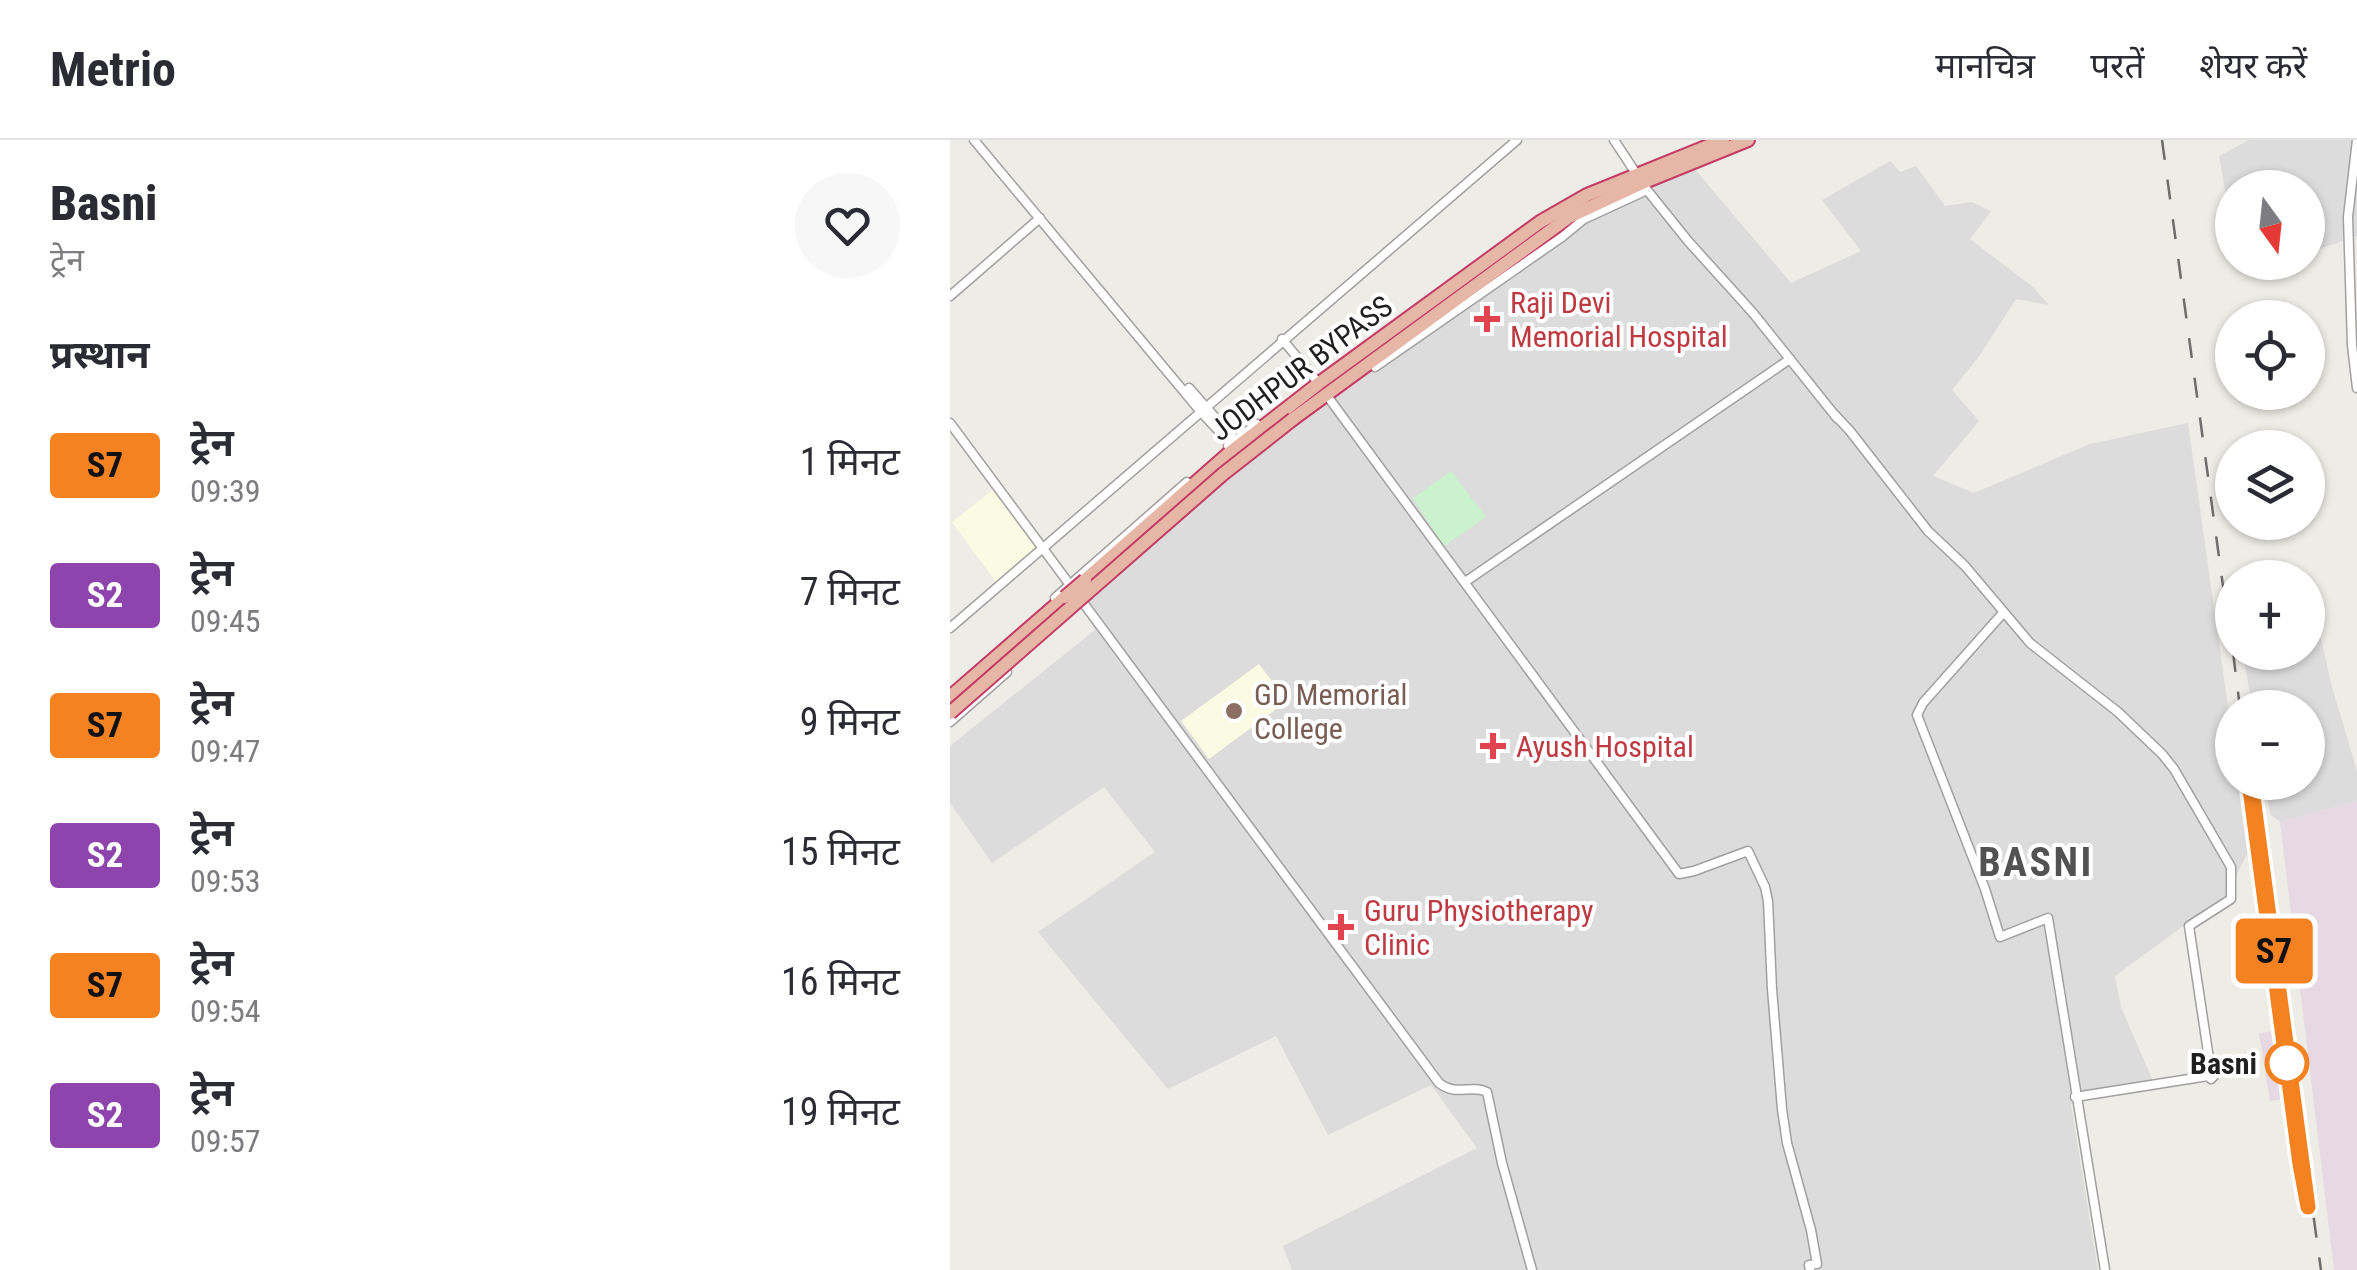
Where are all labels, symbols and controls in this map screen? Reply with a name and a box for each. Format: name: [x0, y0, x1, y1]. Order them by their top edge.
text: Metrio: [50, 41, 176, 98]
text: मानचित्र: [1935, 46, 2035, 87]
text: परतें: [2090, 46, 2144, 87]
text: शेयर करें: [2199, 46, 2307, 87]
north arrow: [2215, 170, 2325, 280]
map controls: [2215, 170, 2325, 800]
button: heart: [795, 173, 900, 278]
text: Basni: [50, 175, 157, 232]
text: ट्रेन: [50, 241, 84, 279]
place label: Raji Devi Memorial Hospital: [1510, 285, 1728, 354]
street label: JODHPUR BYPASS: [1203, 288, 1399, 448]
button: locate: [2215, 300, 2325, 410]
marker: Raji Devi Memorial Hospital: [1474, 306, 1500, 332]
text: प्रस्थान: [50, 333, 150, 377]
text: ट्रेन: [190, 421, 234, 465]
button: layers: [2215, 430, 2325, 540]
text: 1 मिनट: [800, 440, 900, 484]
text: S7: [87, 445, 123, 486]
text: 09:39: [190, 472, 261, 510]
text: ट्रेन: [190, 551, 234, 595]
button: +: [2215, 560, 2325, 670]
text: 7 मिनट: [800, 570, 900, 614]
text: S2: [87, 575, 123, 616]
text: 09:45: [190, 602, 261, 640]
place label: GD Memorial College: [1254, 677, 1407, 746]
text: ट्रेन: [190, 681, 234, 725]
button: −: [2215, 690, 2325, 800]
text: 9 मिनट: [800, 700, 900, 744]
marker: GD Memorial College: [1223, 700, 1245, 722]
text: S7: [87, 705, 123, 746]
place label: Ayush Hospital: [1516, 729, 1694, 764]
text: 09:47: [190, 732, 261, 770]
marker: Ayush Hospital: [1480, 733, 1506, 759]
text: ट्रेन: [190, 811, 234, 855]
text: 15 मिनट: [781, 830, 900, 874]
text: S2: [87, 835, 123, 876]
district label: BASNI: [1978, 839, 2094, 886]
text: 09:53: [190, 862, 261, 900]
place label: Guru Physiotherapy Clinic: [1364, 893, 1593, 962]
marker: Guru Physiotherapy Clinic: [1328, 914, 1354, 940]
line badge: S7: [2229, 918, 2319, 984]
text: S7: [2256, 931, 2292, 972]
text: ट्रेन: [190, 941, 234, 985]
text: 16 मिनट: [781, 960, 900, 1004]
text: S7: [87, 965, 123, 1006]
text: 09:54: [190, 992, 261, 1030]
marker: Basni: [2266, 1042, 2308, 1084]
place label: Basni: [2190, 1046, 2257, 1081]
text: ट्रेन: [190, 1071, 234, 1115]
text: 19 मिनट: [781, 1090, 900, 1134]
text: S2: [87, 1095, 123, 1136]
text: 09:57: [190, 1122, 261, 1160]

